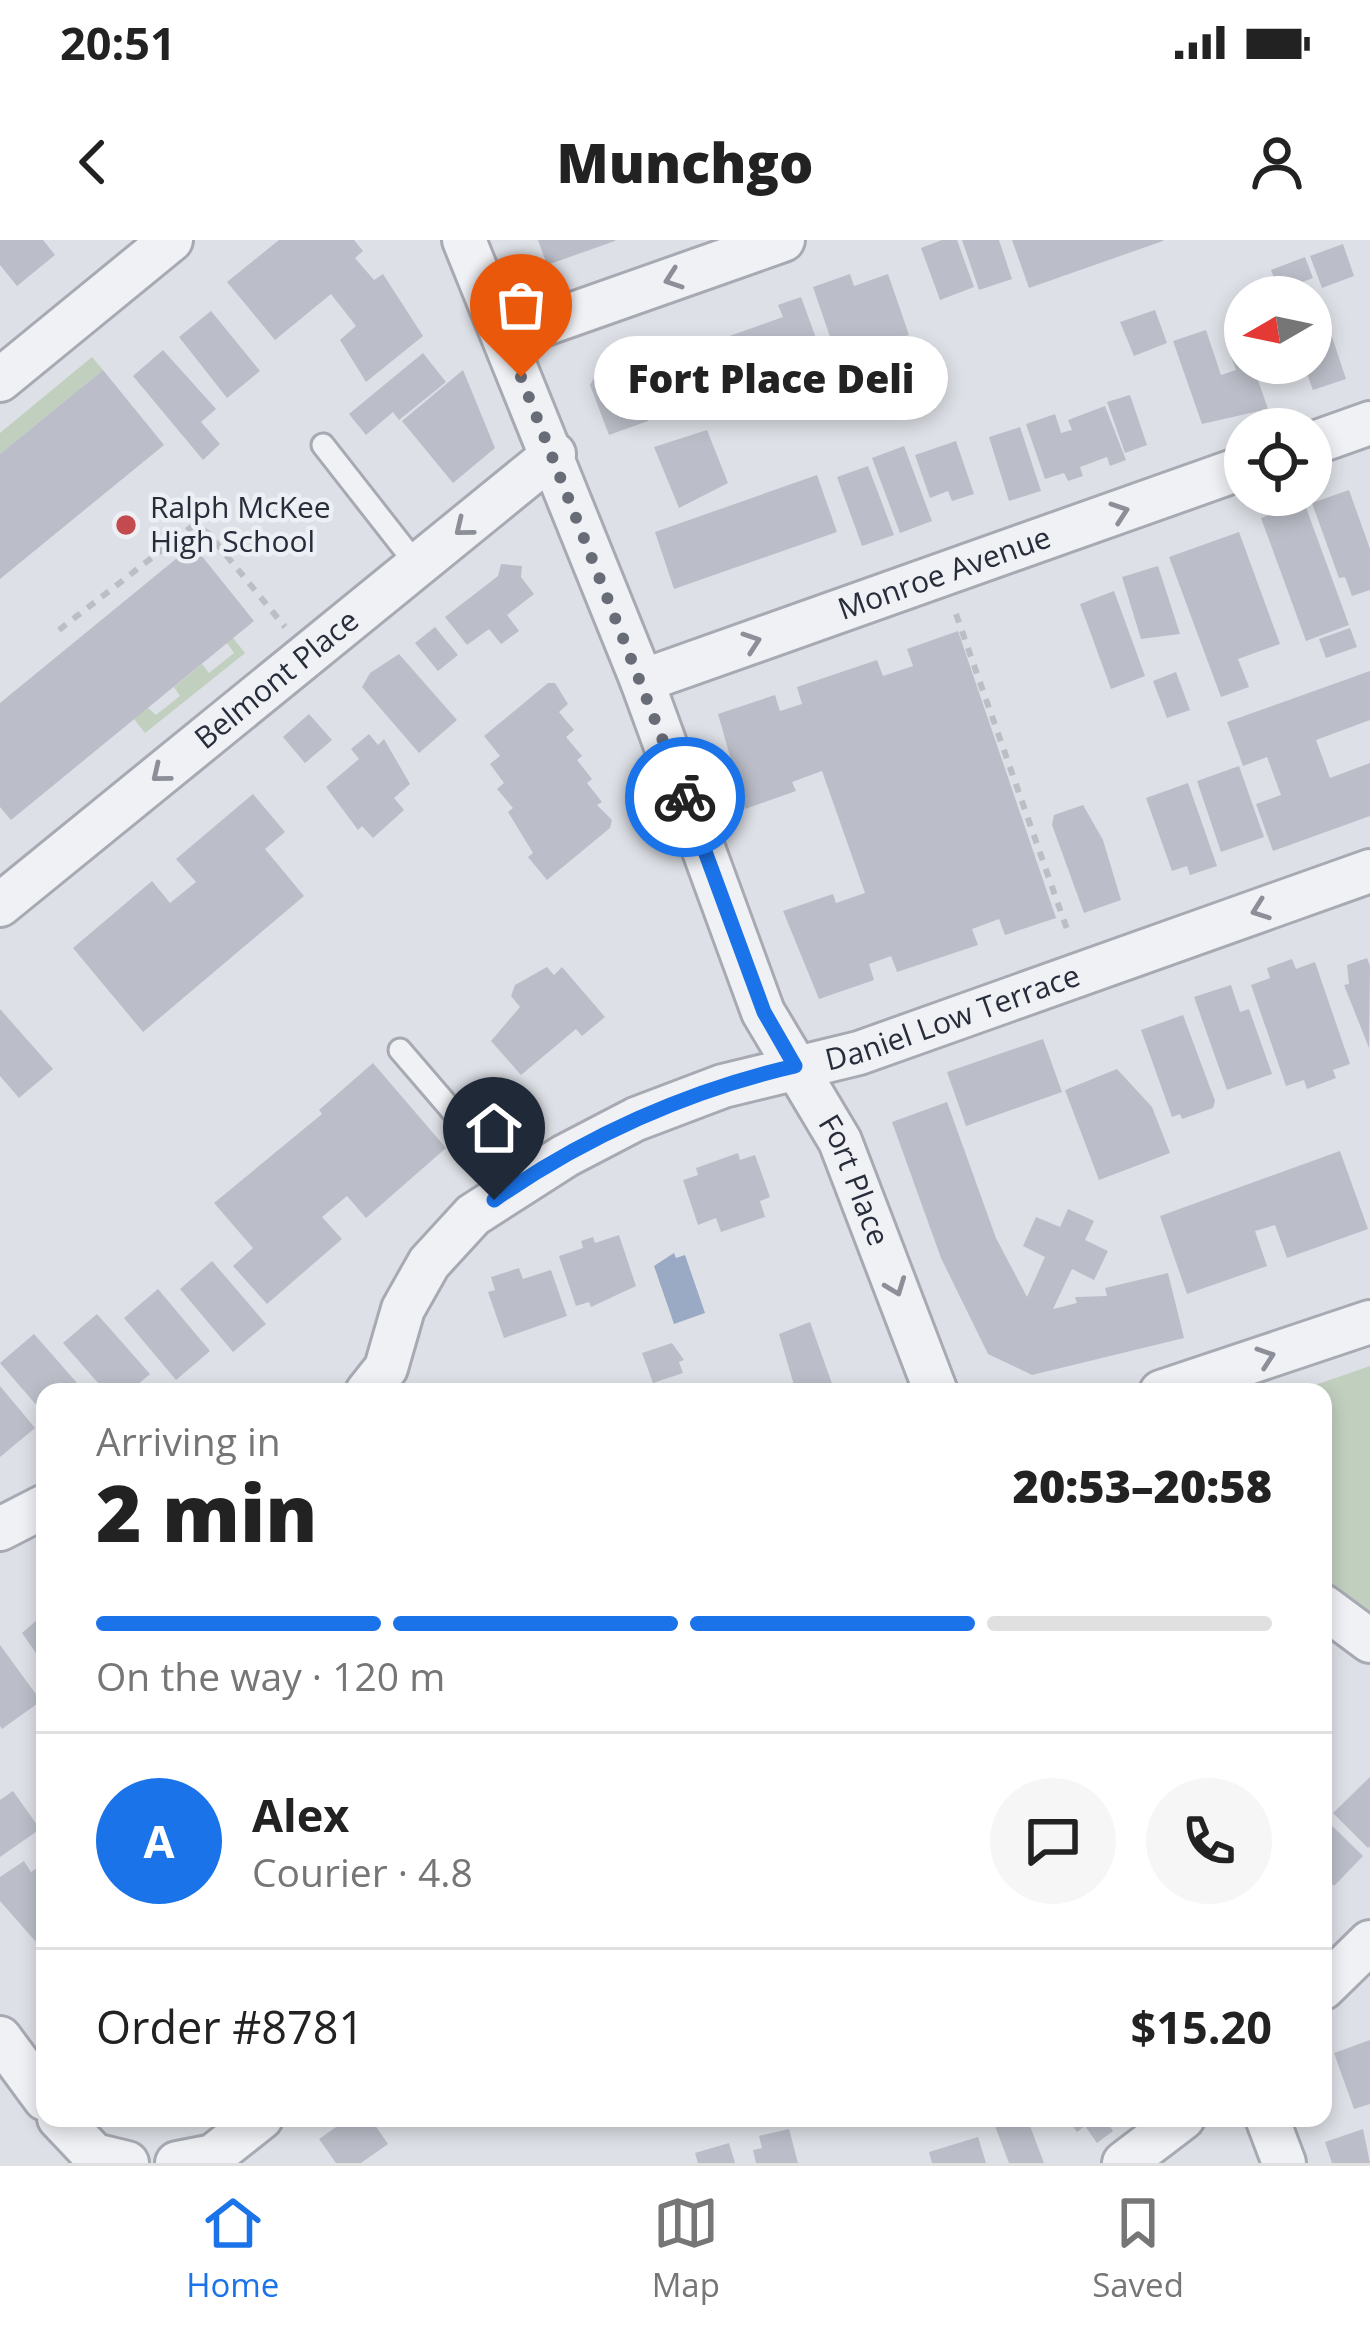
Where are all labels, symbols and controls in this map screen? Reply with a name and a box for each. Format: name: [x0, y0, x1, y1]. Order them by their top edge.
text: 20:51: [60, 12, 176, 73]
text: Munchgo: [557, 125, 813, 199]
icon: back: [60, 129, 126, 195]
icon: person: [1244, 129, 1310, 195]
pin: [470, 254, 572, 377]
one-way arrow: [664, 265, 685, 289]
icon: bag: [488, 272, 554, 338]
north arrow: [1224, 276, 1332, 384]
map controls: [1224, 276, 1332, 516]
callout: Fort Place Deli: [593, 335, 947, 419]
text: Fort Place Deli: [627, 351, 915, 404]
button: locate: [1224, 408, 1332, 516]
place label: Ralph McKee High School: [150, 486, 331, 561]
one-way arrow: [1108, 502, 1129, 526]
marker: Ralph McKee High School: [113, 512, 139, 538]
one-way arrow: [455, 514, 477, 535]
street label: Monroe Avenue: [832, 516, 1056, 629]
street label: Belmont Place: [185, 599, 366, 758]
one-way arrow: [740, 632, 761, 656]
courier: [625, 737, 745, 857]
one-way arrow: [152, 760, 174, 781]
icon: bike: [652, 764, 718, 830]
one-way arrow: [1251, 896, 1272, 920]
street label: Daniel Low Terrace: [821, 954, 1085, 1079]
pin: [443, 1077, 545, 1200]
icon: home: [461, 1095, 527, 1161]
street label: Fort Place: [810, 1106, 900, 1251]
one-way arrow: [881, 1275, 906, 1296]
one-way arrow: [1254, 1347, 1275, 1371]
text: Arriving in: [96, 1414, 281, 1467]
text: 20:53–20:58: [1013, 1455, 1272, 1516]
text: 2 min: [96, 1459, 318, 1565]
text: On the way · 120 m: [96, 1649, 445, 1702]
button: chat: [990, 1778, 1116, 1904]
button: phone: [1146, 1778, 1272, 1904]
text: Alex: [252, 1784, 349, 1845]
text: A: [143, 1810, 175, 1871]
text: Courier · 4.8: [252, 1845, 473, 1898]
text: Order #8781: [96, 1996, 364, 2057]
text: $15.20: [1131, 1996, 1272, 2057]
tab: Home: [186, 2190, 279, 2307]
tab: Map: [652, 2190, 720, 2307]
tab: Saved: [1092, 2190, 1184, 2307]

